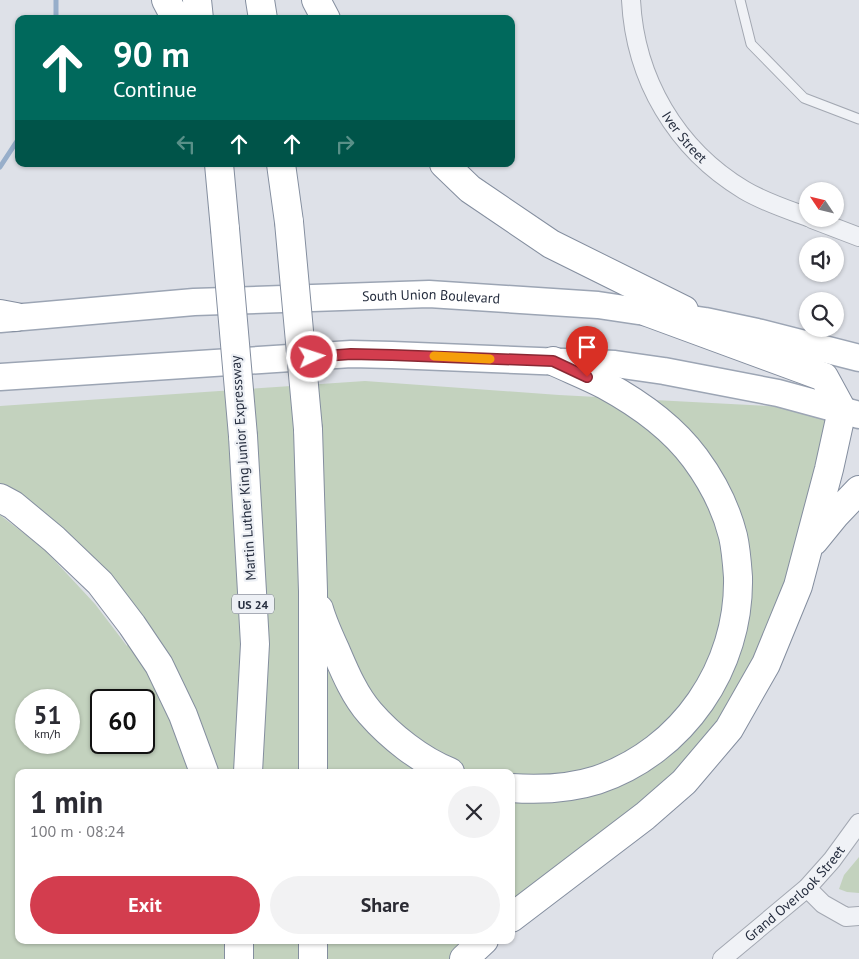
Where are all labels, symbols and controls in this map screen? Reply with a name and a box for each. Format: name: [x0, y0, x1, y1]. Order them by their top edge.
text: 90 m: [113, 31, 190, 77]
icon: ahead: [30, 35, 95, 100]
text: Continue: [113, 75, 197, 103]
street label: Iver Street: [658, 108, 711, 167]
icon: left: [172, 130, 200, 158]
icon: ahead: [225, 130, 253, 158]
icon: ahead: [278, 130, 306, 158]
icon: right: [331, 130, 359, 158]
north arrow: [799, 182, 844, 228]
map controls: [799, 182, 844, 337]
button: sound: [799, 237, 844, 282]
street label: South Union Boulevard: [362, 285, 501, 308]
button: search: [799, 292, 844, 337]
pin: [566, 326, 608, 377]
position arrow: [285, 330, 337, 382]
icon: arrive: [573, 333, 601, 361]
street label: Martin Luther King Junior Expressway: [226, 354, 260, 581]
road number: US 24: [232, 594, 274, 614]
speed limit sign: 60: [90, 689, 155, 754]
text: 51: [33, 699, 62, 731]
text: km/h: [34, 726, 61, 741]
text: 1 min: [30, 782, 103, 821]
button: close: [448, 786, 500, 838]
text: 100 m · 08:24: [30, 821, 125, 841]
street label: Grand Overlook Street: [741, 842, 849, 945]
button: Exit: [30, 876, 260, 934]
button: Share: [270, 876, 500, 934]

